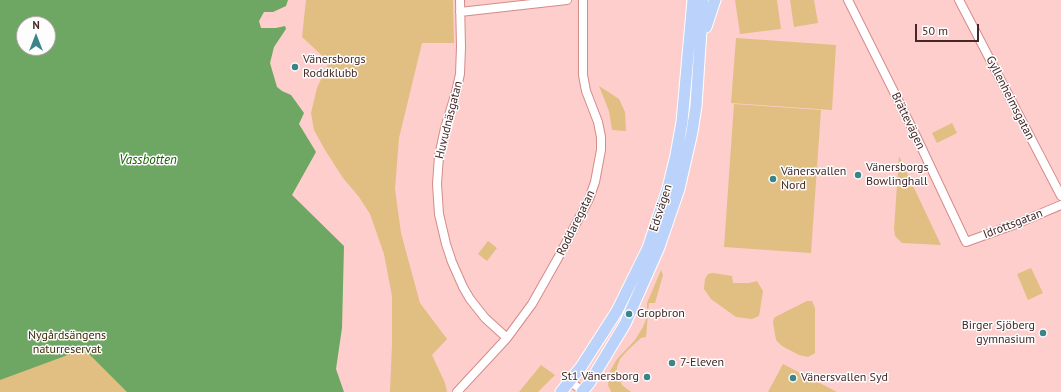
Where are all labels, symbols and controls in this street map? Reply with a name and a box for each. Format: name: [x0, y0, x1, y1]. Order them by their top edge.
north arrow: [16, 16, 56, 56]
scale bar: [917, 16, 981, 42]
text: N: [32, 18, 40, 32]
text: 50 m: [922, 23, 948, 38]
place label: Vänersborgs Roddklubb: [303, 53, 365, 81]
street label: Gyllenheimsgatan: [983, 54, 1037, 142]
marker: Vänersborgs Roddklubb: [290, 62, 300, 72]
street label: Huvudnäsgatan: [432, 80, 466, 160]
street label: Brättevägen: [888, 90, 928, 152]
water label: Vassbotten: [119, 152, 177, 168]
place label: Vänersborgs Bowlinghall: [866, 161, 928, 189]
place label: Vänersvallen Nord: [781, 165, 846, 193]
marker: Vänersborgs Bowlinghall: [853, 170, 863, 180]
marker: Vänersvallen Nord: [768, 174, 778, 184]
street label: Edsvägen: [647, 183, 675, 233]
street label: Roddaregatan: [554, 188, 598, 258]
street label: Idrottsgatan: [981, 206, 1045, 242]
place label: Gropbron: [637, 307, 685, 321]
marker: Gropbron: [624, 309, 634, 319]
place label: Birger Sjöberg gymnasium: [962, 319, 1035, 347]
marker: Birger Sjöberg gymnasium: [1038, 328, 1048, 338]
park label: Nygårdsängens naturreservat: [28, 329, 106, 357]
place label: 7-Eleven: [680, 356, 724, 370]
marker: 7-Eleven: [667, 358, 677, 368]
place label: St1 Vänersborg: [561, 370, 639, 384]
place label: Vänersvallen Syd: [801, 371, 888, 385]
marker: St1 Vänersborg: [642, 372, 652, 382]
marker: Vänersvallen Syd: [788, 373, 798, 383]

